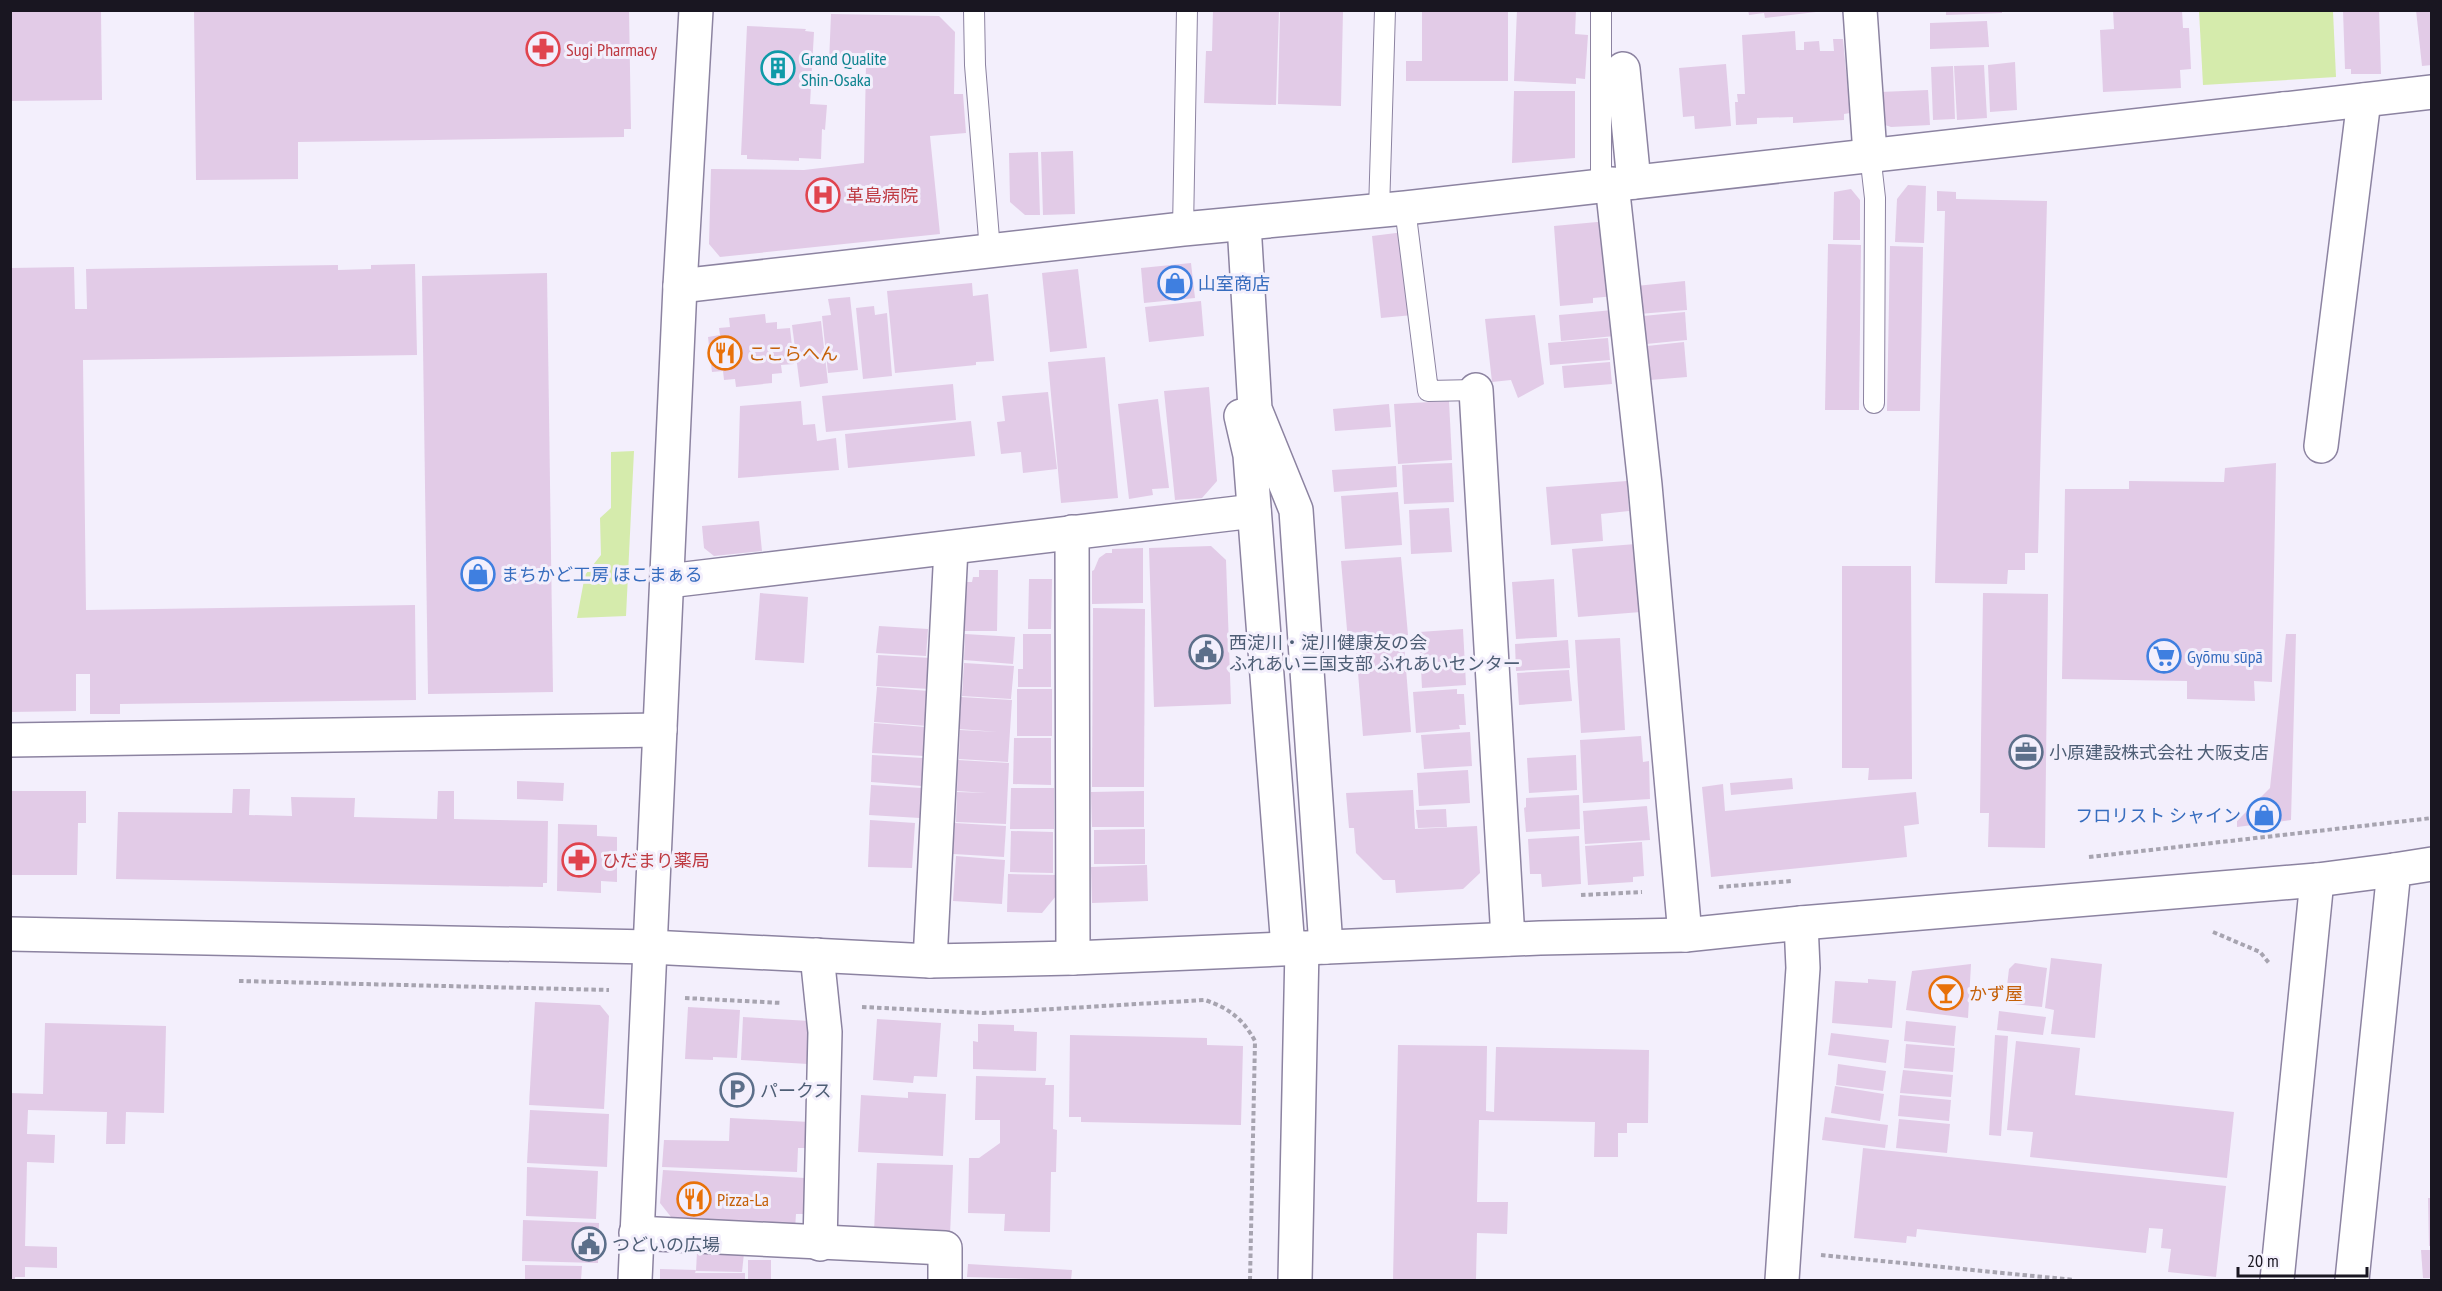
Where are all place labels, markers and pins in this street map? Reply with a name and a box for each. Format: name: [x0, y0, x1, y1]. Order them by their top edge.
pharmacy icon: Sugi Pharmacy: [525, 31, 561, 67]
place label: Sugi Pharmacy: [566, 38, 657, 61]
place label: Grand Qualite Shin-Osaka: [801, 47, 887, 91]
building icon: Grand Qualite Shin-Osaka: [760, 50, 796, 86]
hospital icon: 革島病院: [805, 177, 841, 213]
place label: 革島病院: [846, 184, 918, 207]
shop icon: 山室商店: [1157, 265, 1193, 301]
place label: 山室商店: [1198, 272, 1270, 295]
restaurant icon: ここらへん: [707, 335, 743, 371]
place label: ここらへん: [748, 342, 838, 365]
shop icon: まちかど工房 ほこまぁる: [460, 556, 496, 592]
place label: まちかど工房 ほこまぁる: [501, 563, 703, 586]
place label: 西淀川・淀川健康友の会 ふれあい三国支部 ふれあいセンター: [1229, 631, 1521, 675]
public building icon: 西淀川・淀川健康友の会 ふれあい三国支部 ふれあいセンター: [1188, 634, 1224, 670]
supermarket icon: Gyōmu sūpā: [2146, 638, 2182, 674]
place label: Gyōmu sūpā: [2187, 645, 2263, 668]
office icon: 小原建設株式会社 大阪支店: [2008, 734, 2044, 770]
place label: 小原建設株式会社 大阪支店: [2049, 741, 2269, 764]
shop icon: フロリスト シャイン: [2246, 797, 2282, 833]
place label: フロリスト シャイン: [2075, 804, 2241, 827]
pharmacy icon: ひだまり薬局: [561, 842, 597, 878]
place label: ひだまり薬局: [602, 849, 710, 872]
bar icon: かず屋: [1928, 975, 1964, 1011]
place label: かず屋: [1969, 982, 2023, 1005]
parking icon: パークス: [719, 1072, 755, 1108]
place label: パークス: [760, 1079, 831, 1102]
restaurant icon: Pizza-La: [676, 1181, 712, 1217]
place label: Pizza-La: [717, 1188, 769, 1211]
public building icon: つどいの広場: [571, 1226, 607, 1262]
place label: つどいの広場: [612, 1233, 720, 1256]

